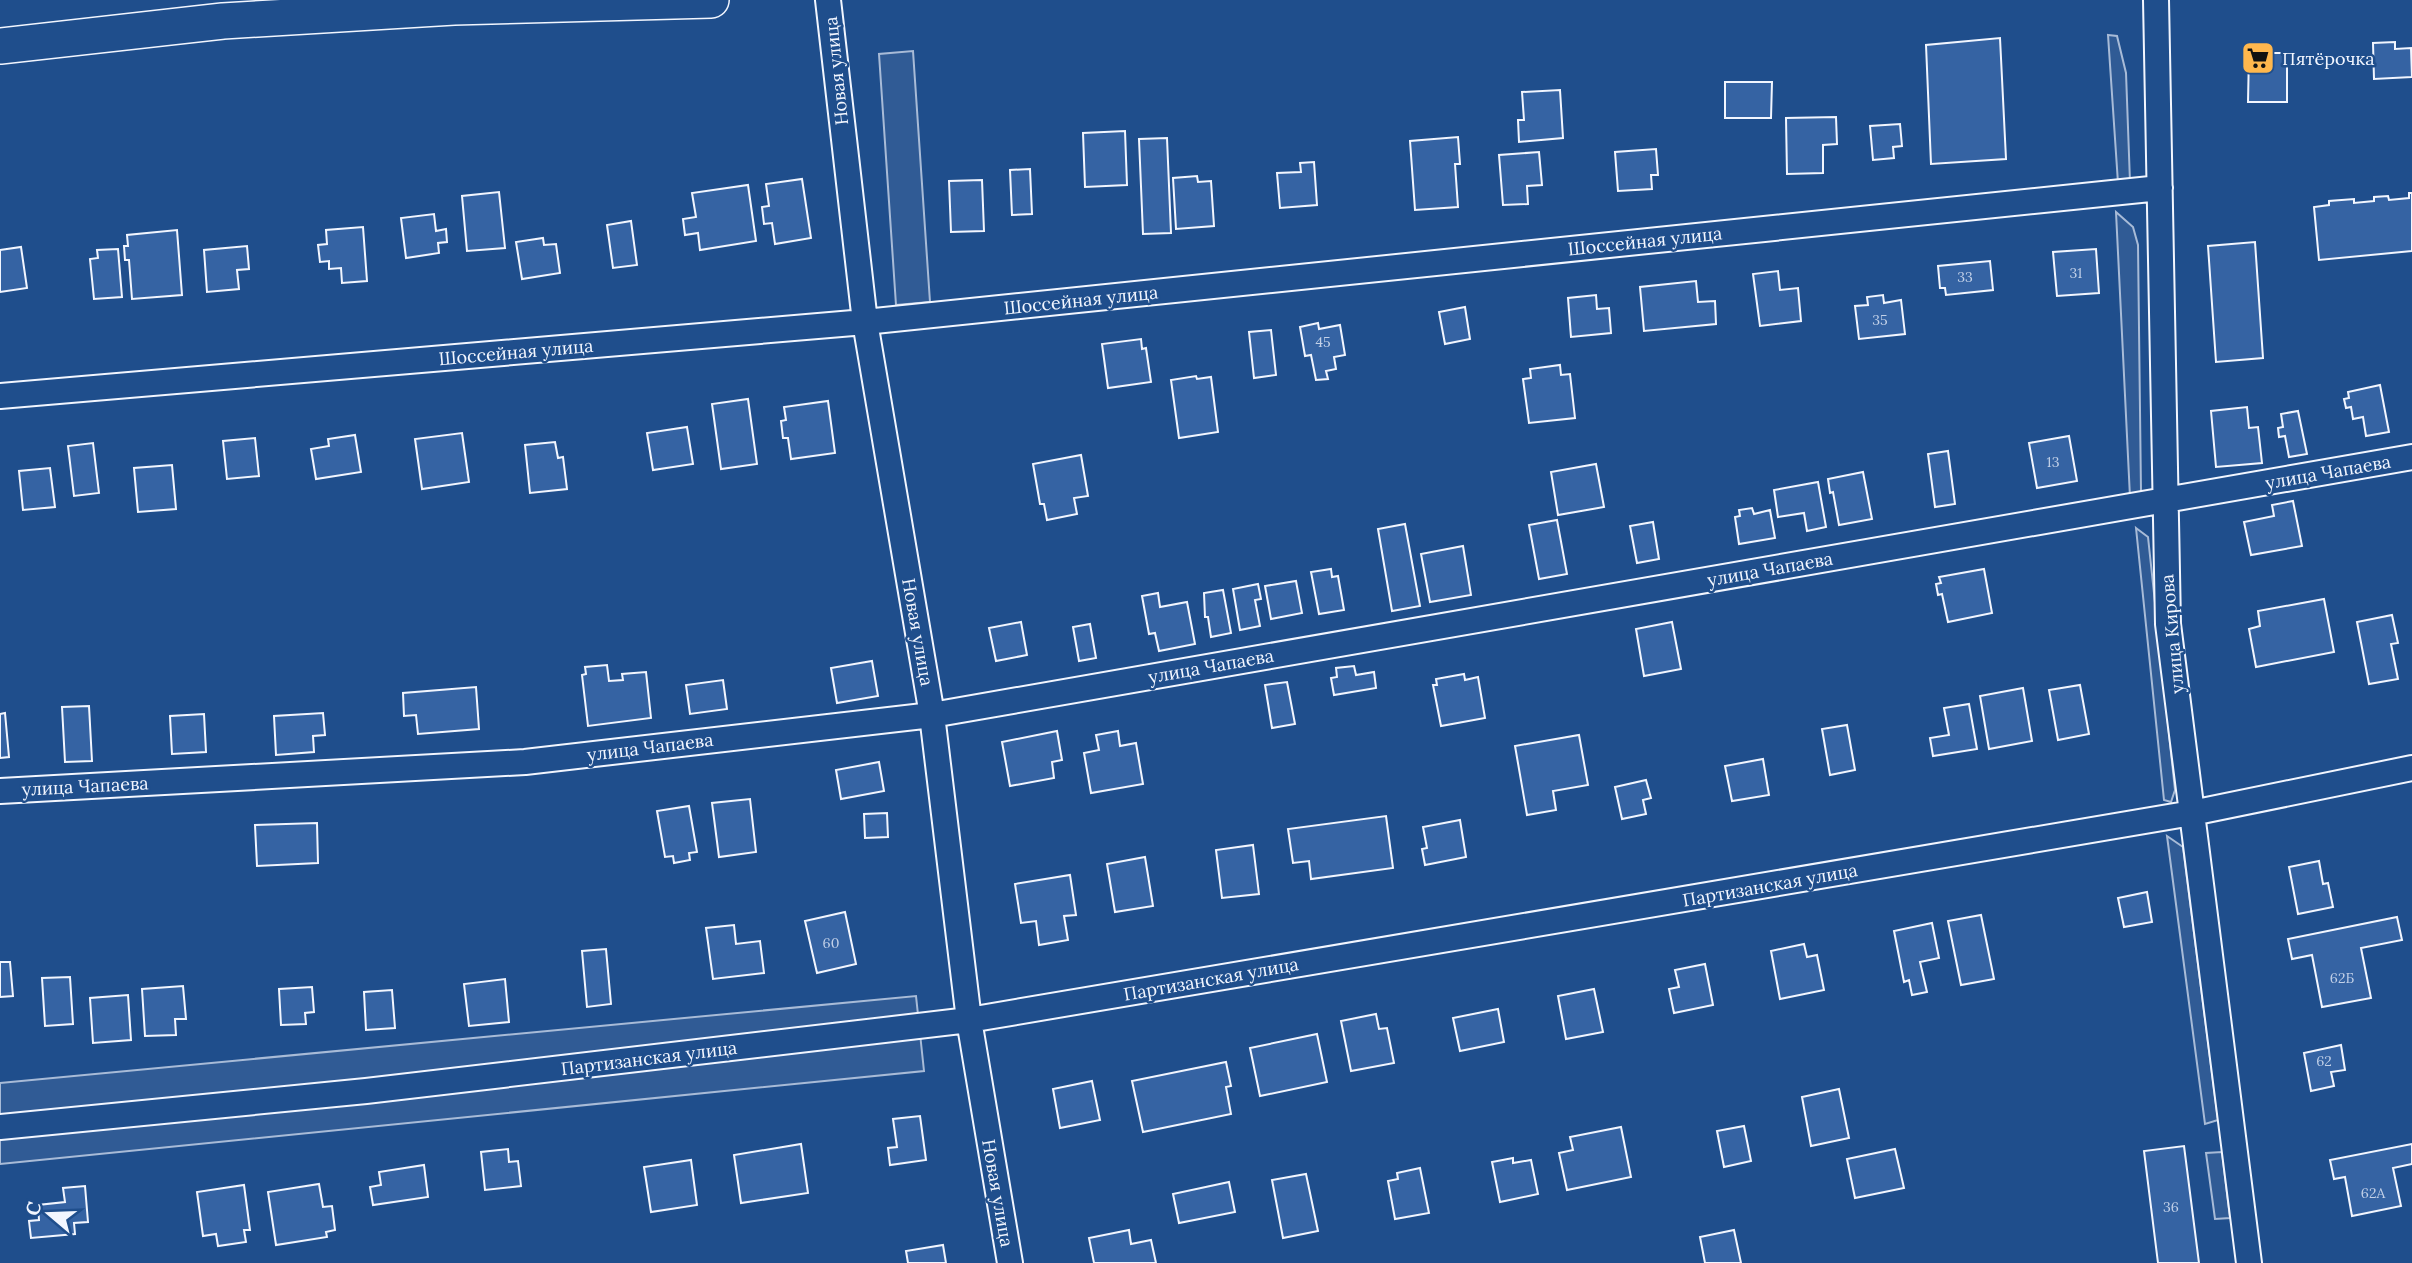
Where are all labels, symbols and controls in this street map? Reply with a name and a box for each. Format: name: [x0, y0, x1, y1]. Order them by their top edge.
street label: Новая улица: [819, 16, 853, 126]
supermarket icon: Пятёрочка: [2239, 39, 2277, 77]
place label: Пятёрочка: [2282, 47, 2374, 70]
street label: Шоссейная улица: [1567, 221, 1723, 261]
house number: 31: [2070, 264, 2082, 282]
house number: 33: [1957, 268, 1973, 286]
street label: Шоссейная улица: [1003, 280, 1159, 320]
house number: 35: [1872, 311, 1888, 329]
house number: 45: [1315, 333, 1331, 351]
street label: Шоссейная улица: [438, 334, 594, 370]
street label: улица Чапаева: [2263, 450, 2393, 494]
house number: 13: [2047, 453, 2060, 471]
street label: улица Чапаева: [1705, 547, 1835, 591]
street label: улица Кирова: [2155, 573, 2189, 695]
street label: Новая улица: [897, 576, 939, 688]
street label: улица Чапаева: [1146, 644, 1276, 688]
street label: улица Чапаева: [586, 728, 714, 766]
street label: улица Чапаева: [21, 771, 149, 801]
street label: Партизанская улица: [1681, 858, 1859, 912]
house number: 60: [823, 934, 839, 952]
street label: Партизанская улица: [1122, 952, 1300, 1006]
house number: 62Б: [2330, 969, 2354, 987]
street label: Партизанская улица: [560, 1036, 738, 1080]
house number: 62: [2316, 1052, 2332, 1070]
street label: Новая улица: [977, 1137, 1019, 1249]
north arrow: [14, 1179, 84, 1249]
house number: 62А: [2361, 1184, 2385, 1202]
text: С: [19, 1198, 46, 1219]
house number: 36: [2163, 1198, 2179, 1216]

